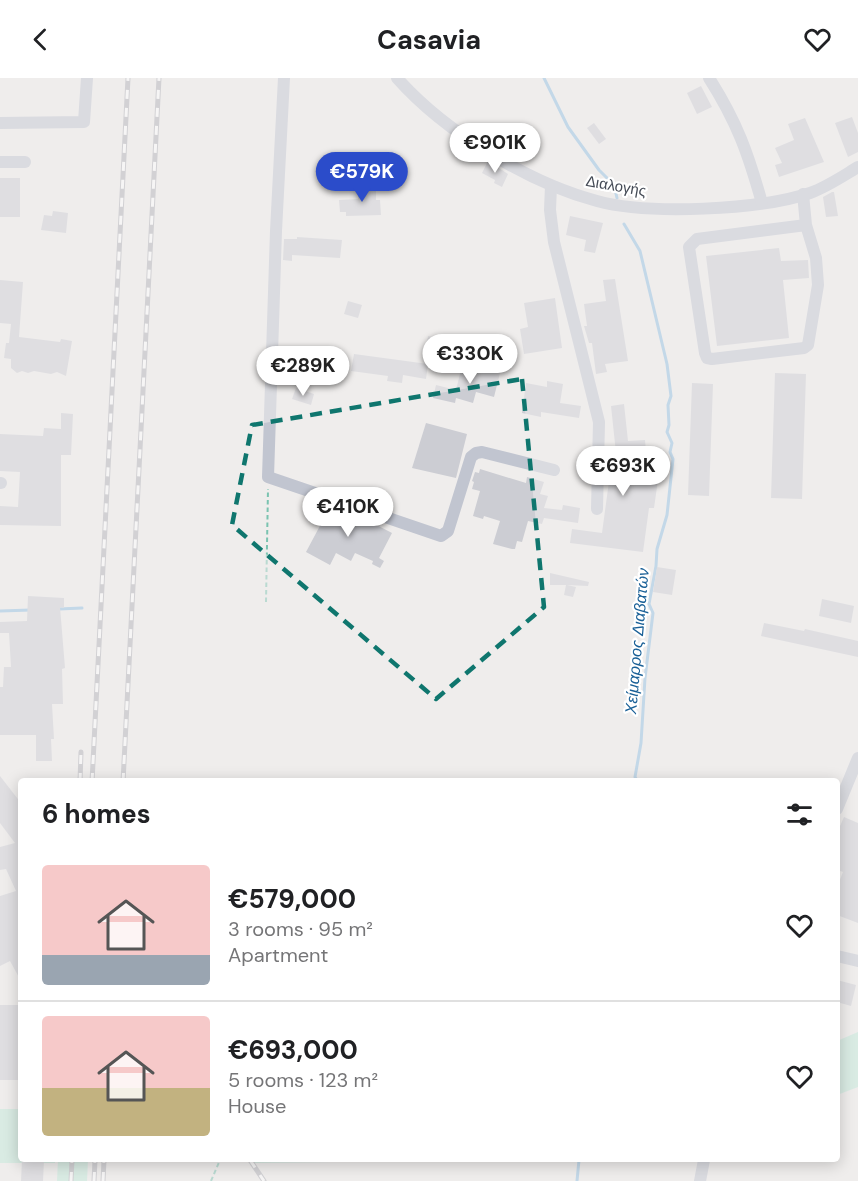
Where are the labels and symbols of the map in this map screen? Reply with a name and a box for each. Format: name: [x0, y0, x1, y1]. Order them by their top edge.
pin: €901K: [453, 123, 537, 174]
pin: €579K: [320, 152, 404, 203]
street label: Διαλογής: [584, 171, 648, 201]
pin: €330K: [428, 334, 512, 385]
pin: €289K: [261, 346, 345, 397]
pin: €693K: [581, 446, 665, 497]
pin: €410K: [306, 487, 390, 538]
water label: Χείμαρρος Διαβατών: [620, 567, 654, 716]

